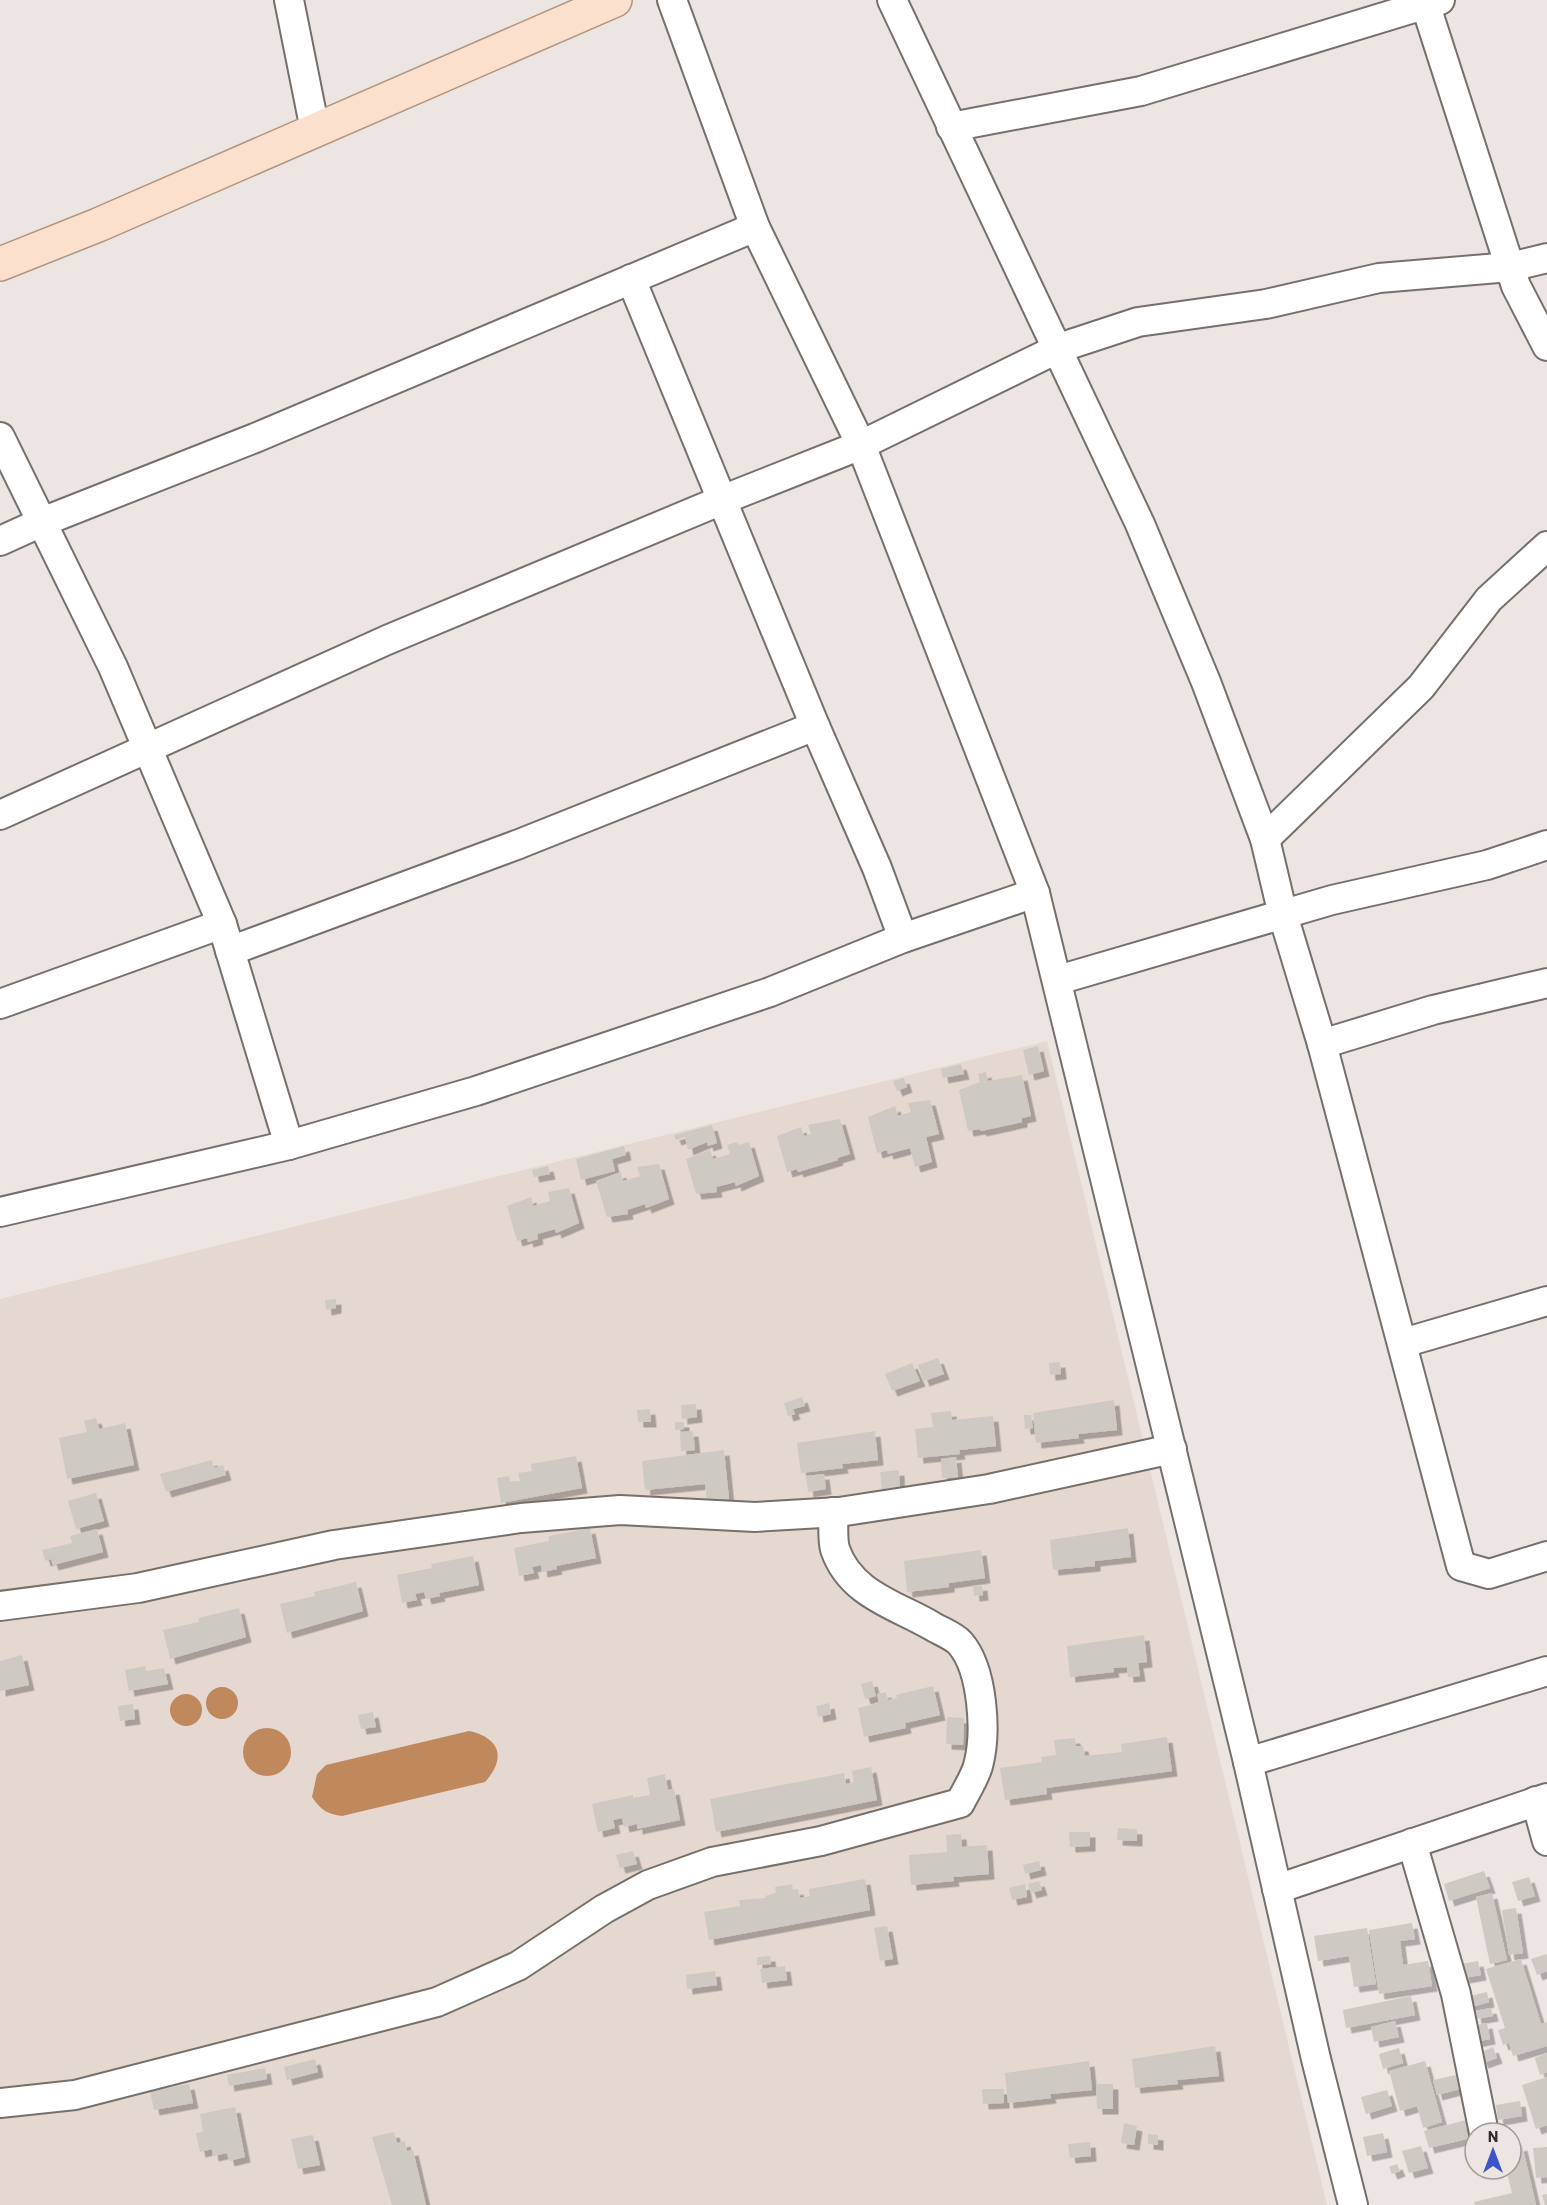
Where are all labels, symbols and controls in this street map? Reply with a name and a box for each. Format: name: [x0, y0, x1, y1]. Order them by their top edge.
north arrow: [1463, 2121, 1523, 2181]
text: N: [1488, 2126, 1498, 2145]

